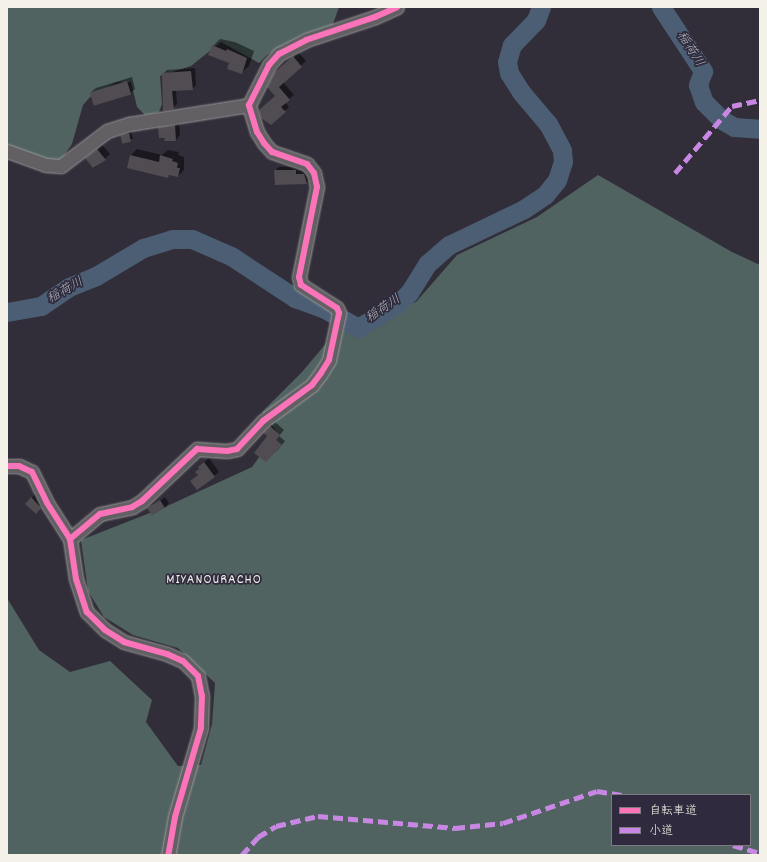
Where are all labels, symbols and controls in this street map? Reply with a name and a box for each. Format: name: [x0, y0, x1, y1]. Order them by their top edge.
water label: 稲荷川: [672, 29, 706, 71]
water label: 稲荷川: [45, 275, 87, 309]
water label: 稲荷川: [363, 293, 405, 327]
district label: MIYANOURACHO: [166, 572, 262, 588]
legend: [611, 794, 751, 846]
text: 自転車道: [649, 803, 697, 820]
text: 小道: [649, 823, 673, 840]

